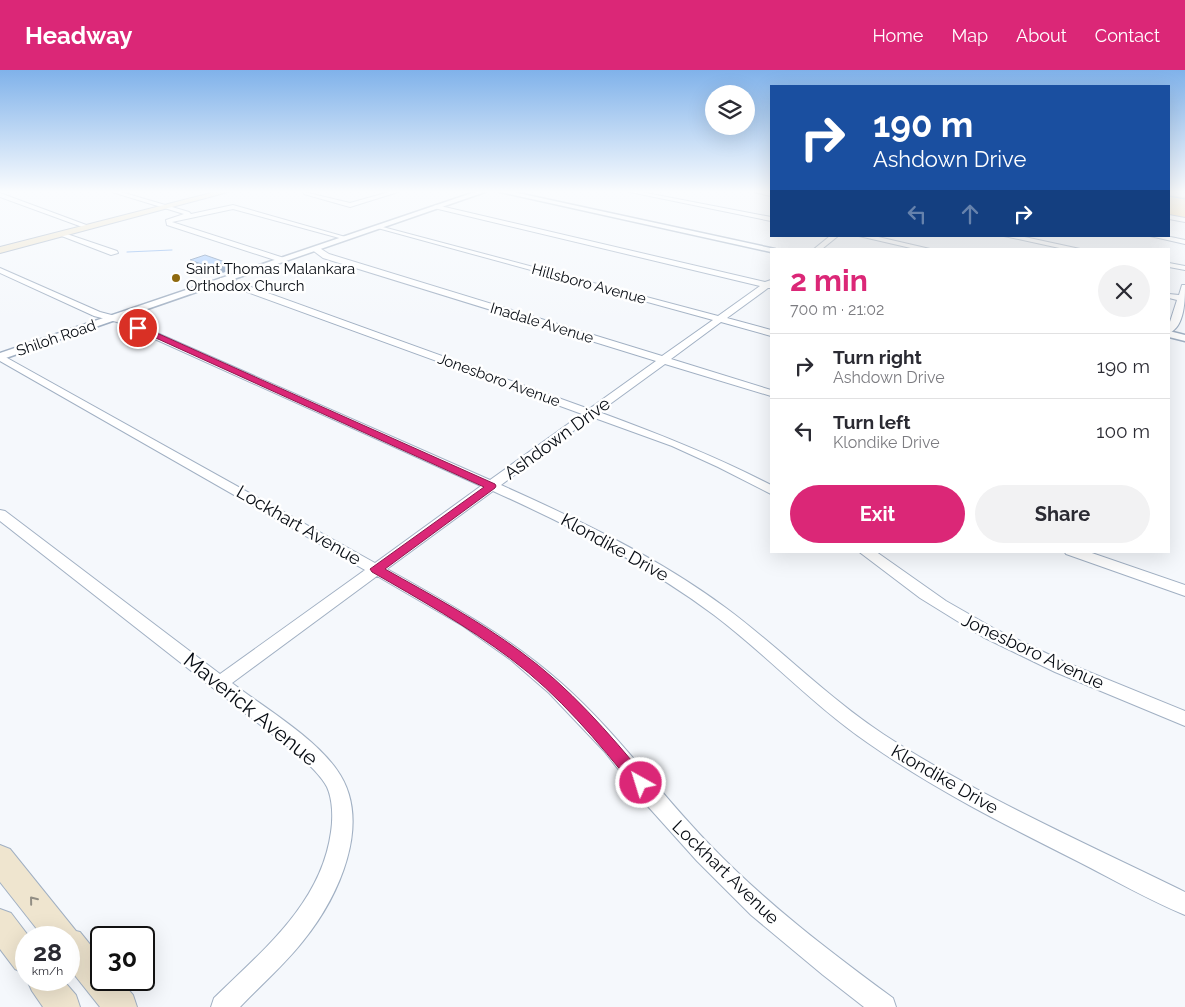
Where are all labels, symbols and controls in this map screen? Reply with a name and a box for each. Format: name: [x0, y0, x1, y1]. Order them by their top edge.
text: Headway: [25, 21, 133, 50]
text: Home: [872, 25, 923, 46]
text: Map: [951, 25, 988, 46]
text: About: [1016, 25, 1067, 46]
text: Contact: [1095, 25, 1160, 46]
map controls: [705, 85, 755, 135]
button: layers: [705, 85, 755, 135]
text: 190 m: [873, 104, 973, 145]
icon: right: [790, 105, 855, 170]
text: Ashdown Drive: [873, 146, 1026, 172]
icon: left: [903, 200, 931, 228]
icon: ahead: [956, 200, 984, 228]
icon: right: [1009, 200, 1037, 228]
place label: Saint Thomas Malankara Orthodox Church: [186, 260, 355, 295]
street label: Hillsboro Avenue: [530, 260, 648, 308]
text: 2 min: [790, 263, 868, 298]
button: close: [1098, 265, 1150, 317]
marker: Saint Thomas Malankara Orthodox Church: [170, 272, 182, 284]
street label: Inadale Avenue: [488, 299, 596, 347]
text: 700 m · 21:02: [790, 300, 884, 319]
pin: [117, 307, 159, 349]
icon: arrive: [124, 314, 152, 342]
street label: Shiloh Road: [14, 316, 98, 360]
text: Turn right: [833, 346, 922, 368]
street label: Jonesboro Avenue: [435, 349, 563, 411]
icon: right: [790, 352, 818, 380]
text: 190 m: [1097, 355, 1150, 377]
text: Ashdown Drive: [833, 368, 945, 387]
street label: Ashdown Drive: [500, 392, 614, 483]
text: Turn left: [833, 411, 910, 433]
icon: left: [790, 417, 818, 445]
text: 100 m: [1096, 420, 1150, 442]
text: Klondike Drive: [833, 433, 940, 452]
street label: Lockhart Avenue: [233, 481, 365, 569]
button: Exit: [790, 485, 965, 543]
button: Share: [975, 485, 1150, 543]
street label: Klondike Drive: [557, 509, 673, 585]
street label: Jonesboro Avenue: [958, 609, 1108, 693]
street label: Maverick Avenue: [179, 647, 323, 771]
street label: Klondike Drive: [888, 740, 1003, 818]
position arrow: [614, 756, 666, 808]
street label: Lockhart Avenue: [668, 816, 784, 929]
one-way arrow: [31, 897, 39, 906]
speed limit sign: 30: [90, 926, 155, 991]
text: 28: [33, 937, 62, 967]
text: km/h: [32, 964, 63, 978]

